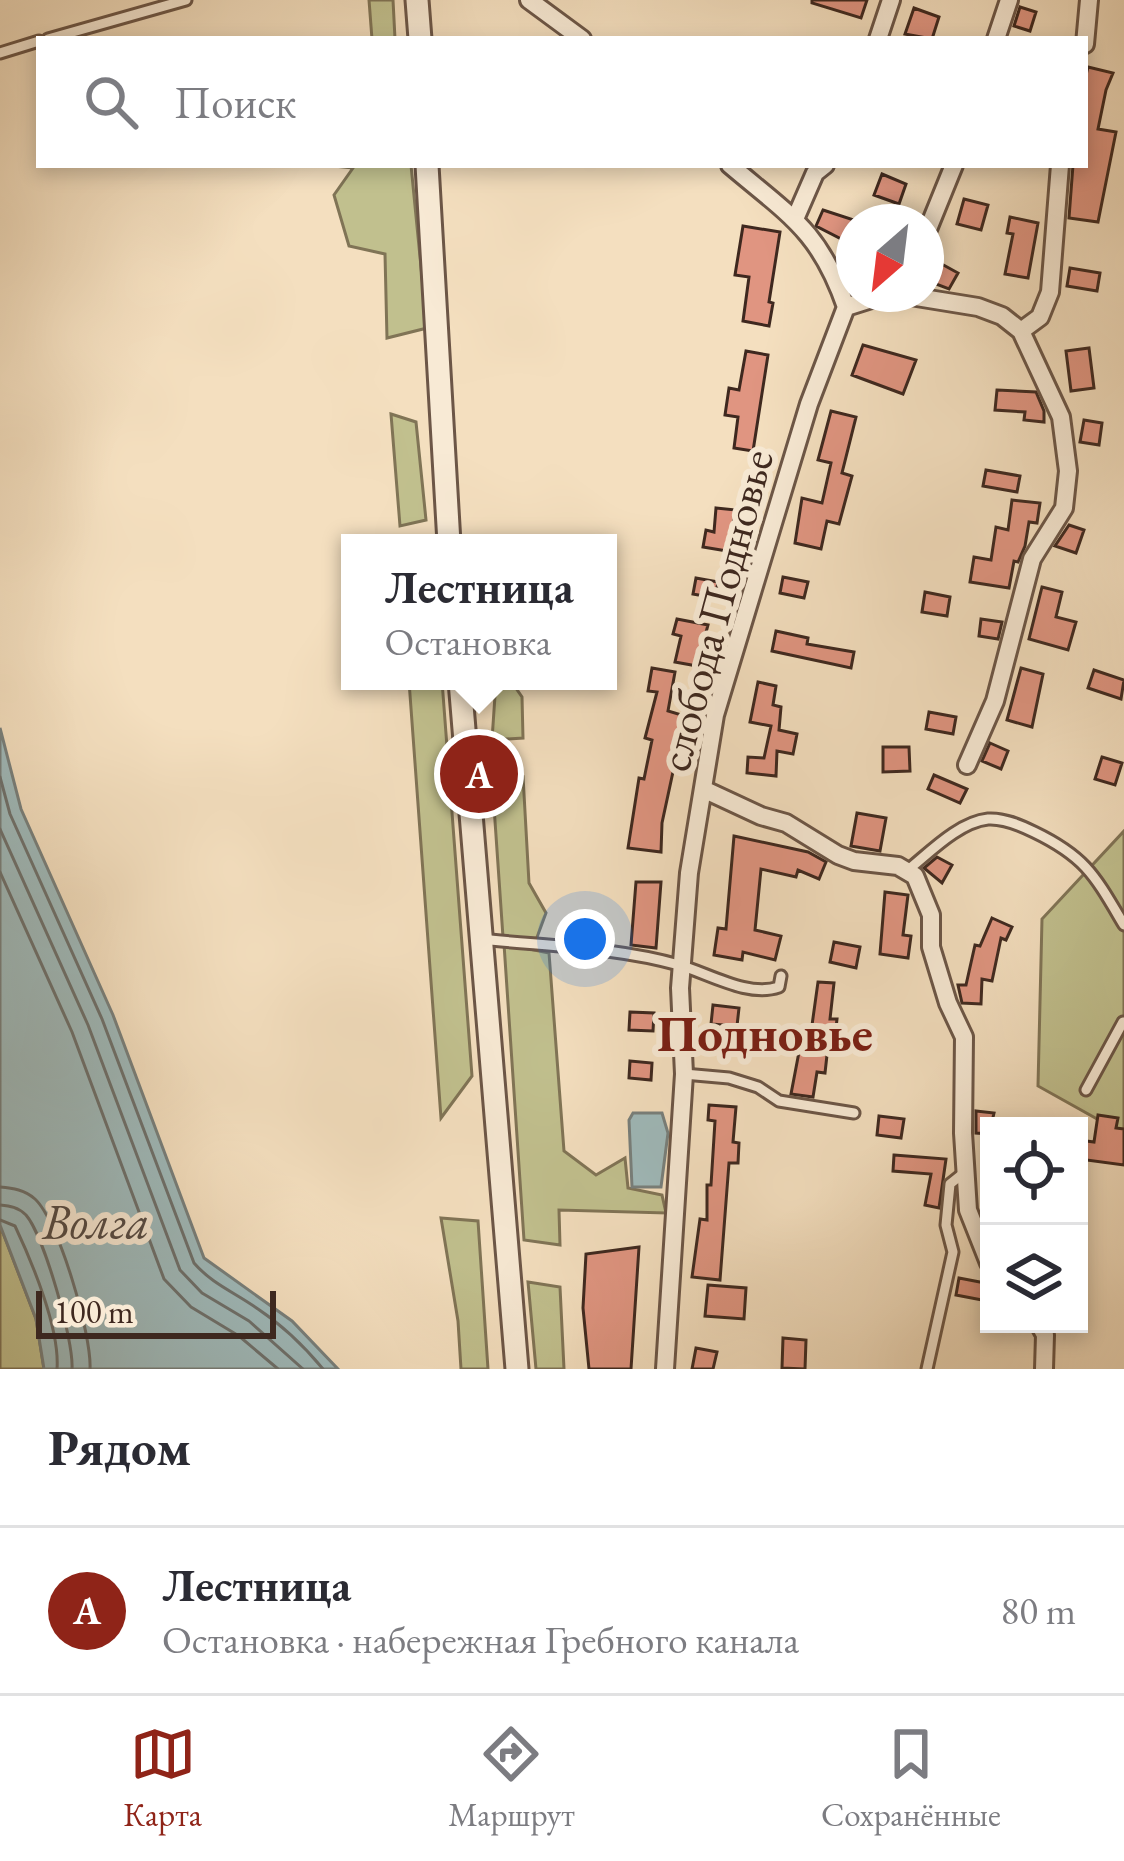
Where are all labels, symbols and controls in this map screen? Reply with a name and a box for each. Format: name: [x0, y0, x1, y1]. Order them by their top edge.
search box: [36, 36, 1088, 168]
icon: search: [78, 69, 144, 135]
text: Поиск: [174, 73, 296, 131]
north arrow: [836, 204, 944, 312]
street label: слобода Подновье: [644, 443, 786, 777]
popup: [341, 534, 617, 690]
text: Лестница: [384, 558, 574, 616]
text: Остановка: [384, 616, 551, 667]
pin: A: [440, 729, 518, 819]
your location: [555, 909, 615, 969]
district label: Подновье: [657, 1000, 873, 1066]
map controls: [980, 1117, 1088, 1333]
button: locate: [980, 1117, 1088, 1225]
water label: Волга: [41, 1190, 150, 1252]
button: layers: [980, 1225, 1088, 1333]
scale bar: [36, 1285, 276, 1338]
text: 100 m: [54, 1290, 134, 1333]
text: Рядом: [48, 1414, 191, 1480]
text: Лестница: [162, 1556, 351, 1614]
text: A: [73, 1585, 101, 1636]
text: 80 m: [1000, 1585, 1076, 1636]
text: Остановка · набережная Гребного канала: [162, 1614, 799, 1665]
tab: Карта: [123, 1721, 202, 1836]
tab: Маршрут: [448, 1721, 575, 1836]
tab: Сохранённые: [821, 1721, 1001, 1836]

